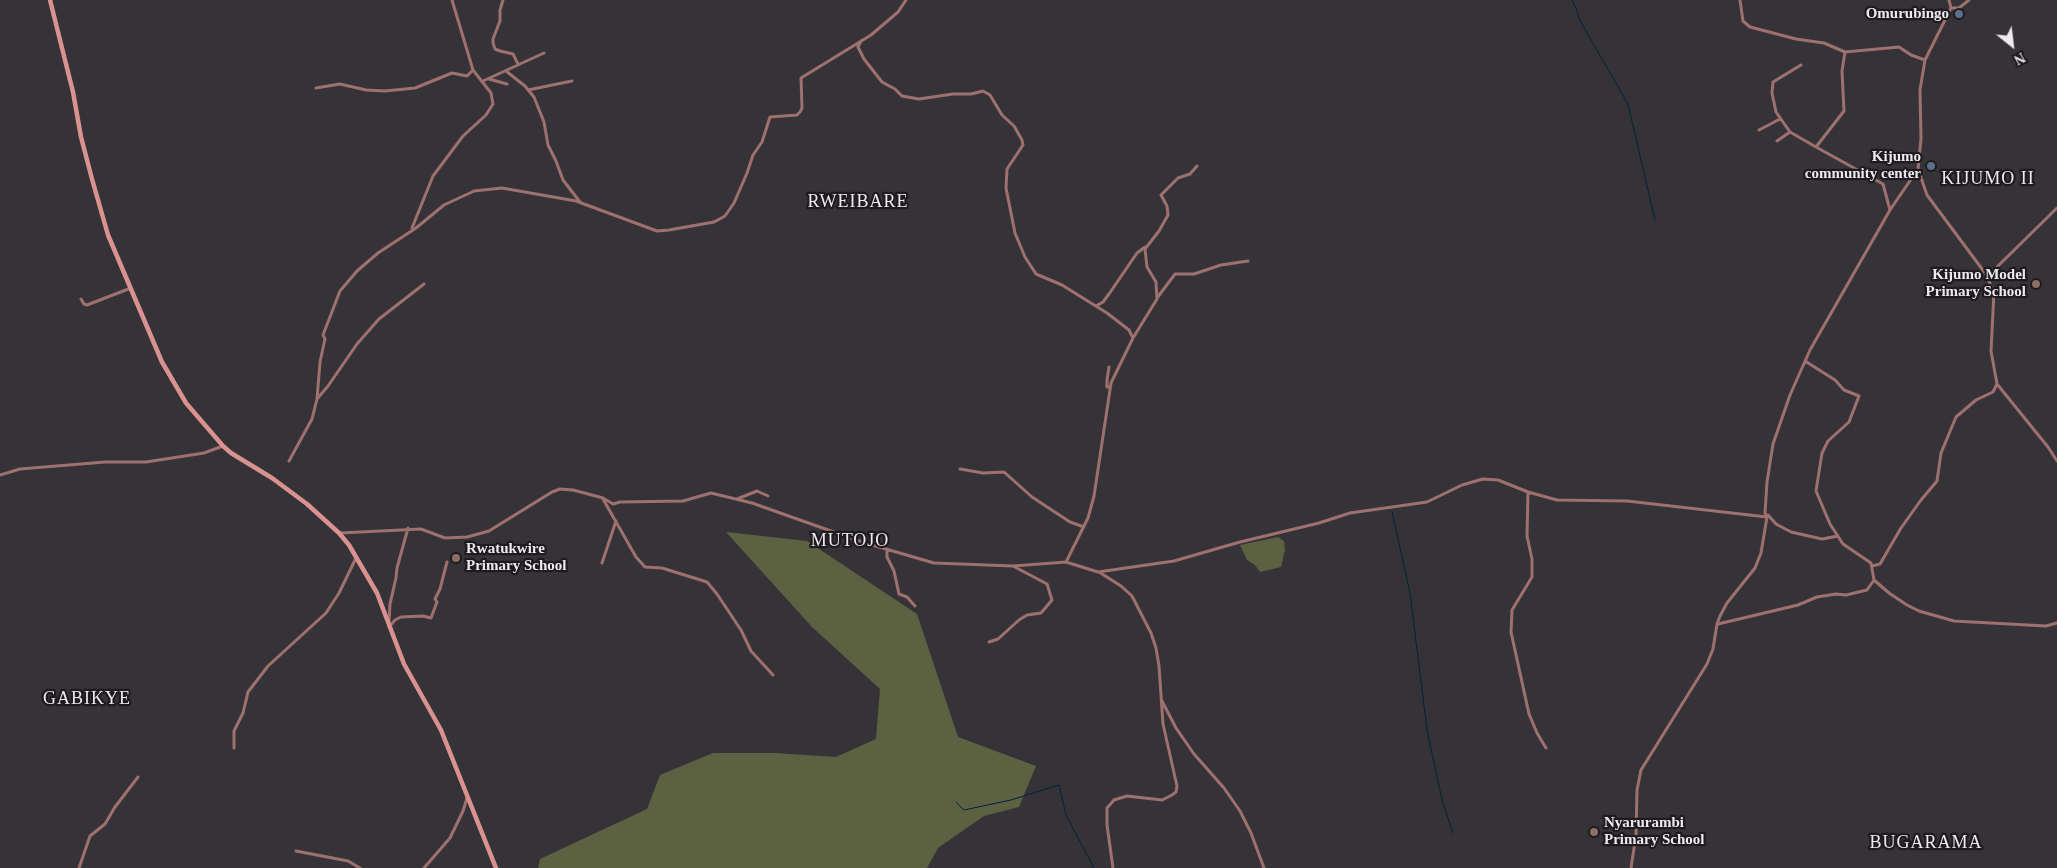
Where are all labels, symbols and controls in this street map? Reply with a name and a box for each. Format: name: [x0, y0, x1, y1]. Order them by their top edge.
place label: Omurubingo: [1866, 5, 1949, 23]
marker: Omurubingo: [1953, 8, 1965, 20]
north arrow: [1987, 20, 2037, 70]
text: N: [2011, 50, 2028, 68]
place label: Kijumo community center: [1805, 148, 1921, 183]
marker: Kijumo community center: [1925, 160, 1937, 172]
district label: KIJUMO II: [1940, 168, 2036, 190]
district label: RWEIBARE: [807, 191, 909, 213]
place label: Kijumo Model Primary School: [1926, 266, 2026, 301]
marker: Kijumo Model Primary School: [2030, 278, 2042, 290]
district label: MUTOJO: [810, 530, 890, 552]
place label: Rwatukwire Primary School: [466, 540, 566, 575]
marker: Rwatukwire Primary School: [450, 552, 462, 564]
district label: GABIKYE: [42, 688, 132, 710]
place label: Nyarurambi Primary School: [1604, 814, 1704, 849]
marker: Nyarurambi Primary School: [1588, 826, 1600, 838]
district label: BUGARAMA: [1868, 832, 1984, 854]

